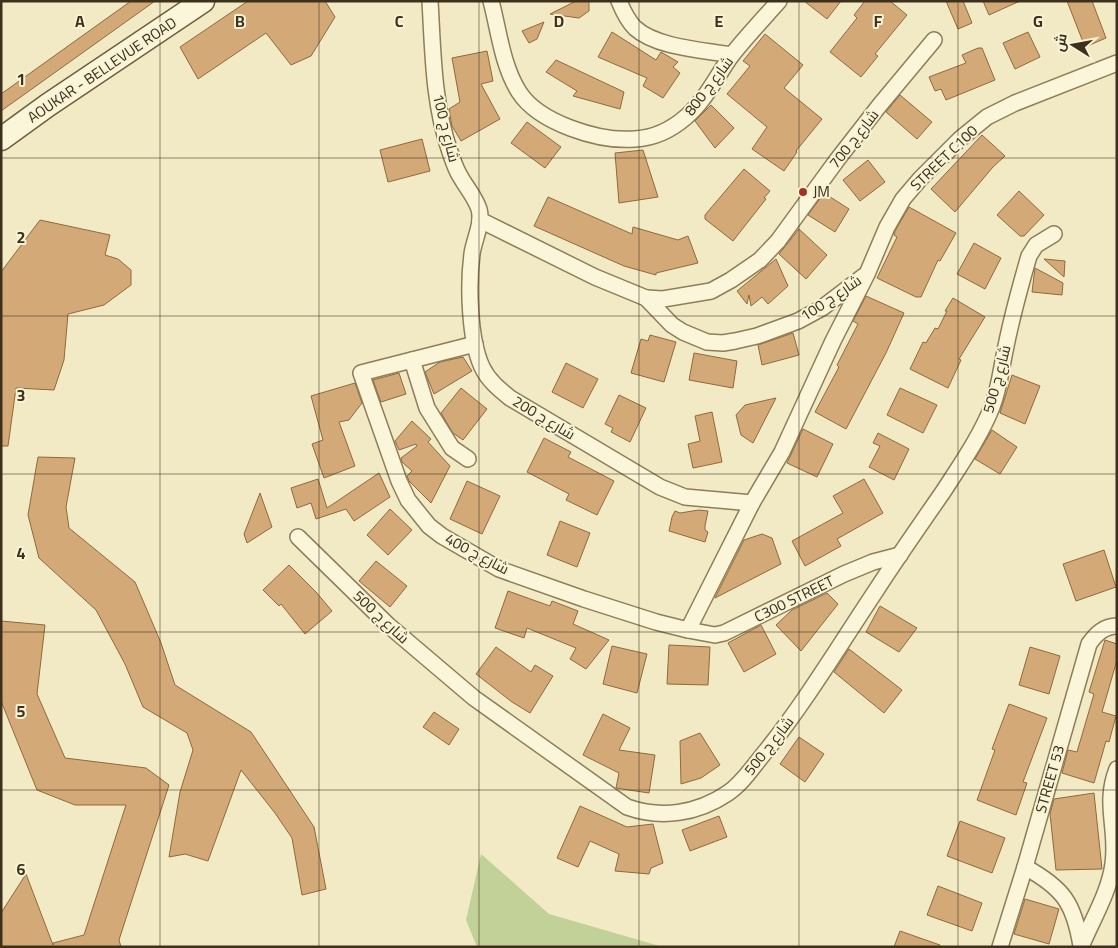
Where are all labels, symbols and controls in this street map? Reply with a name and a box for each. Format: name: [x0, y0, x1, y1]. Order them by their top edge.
text: B: [235, 6, 245, 36]
text: C: [395, 6, 404, 36]
text: D: [554, 6, 564, 36]
text: E: [715, 6, 724, 36]
text: F: [874, 6, 883, 36]
text: G: [1033, 6, 1043, 36]
street label: AOUKAR - BELLEVUE ROAD: [24, 13, 180, 127]
north arrow: [1048, 20, 1098, 70]
text: ش: [1046, 31, 1075, 54]
street label: شارع ج 800: [676, 49, 741, 122]
text: 1: [17, 64, 25, 94]
street label: شارع ج 100: [424, 91, 469, 165]
street label: شارع ج 700: [821, 102, 886, 175]
street label: STREET C100: [903, 117, 985, 198]
place label: JM: [813, 177, 830, 206]
marker: JM: [797, 186, 809, 198]
text: 2: [17, 222, 25, 252]
street label: شارع ج 100: [794, 266, 868, 329]
street label: شارع ج 500: [974, 342, 1020, 416]
text: 3: [17, 380, 26, 410]
street label: شارع ج 200: [507, 387, 582, 448]
street label: شارع ج 400: [440, 524, 515, 583]
text: 4: [17, 538, 26, 568]
street label: C300 STREET: [749, 567, 839, 631]
street label: شارع ج 500: [346, 582, 417, 651]
text: 5: [17, 696, 26, 726]
street label: شارع ج 500: [736, 709, 801, 782]
street label: STREET 53: [1026, 741, 1073, 816]
text: 6: [17, 854, 26, 884]

